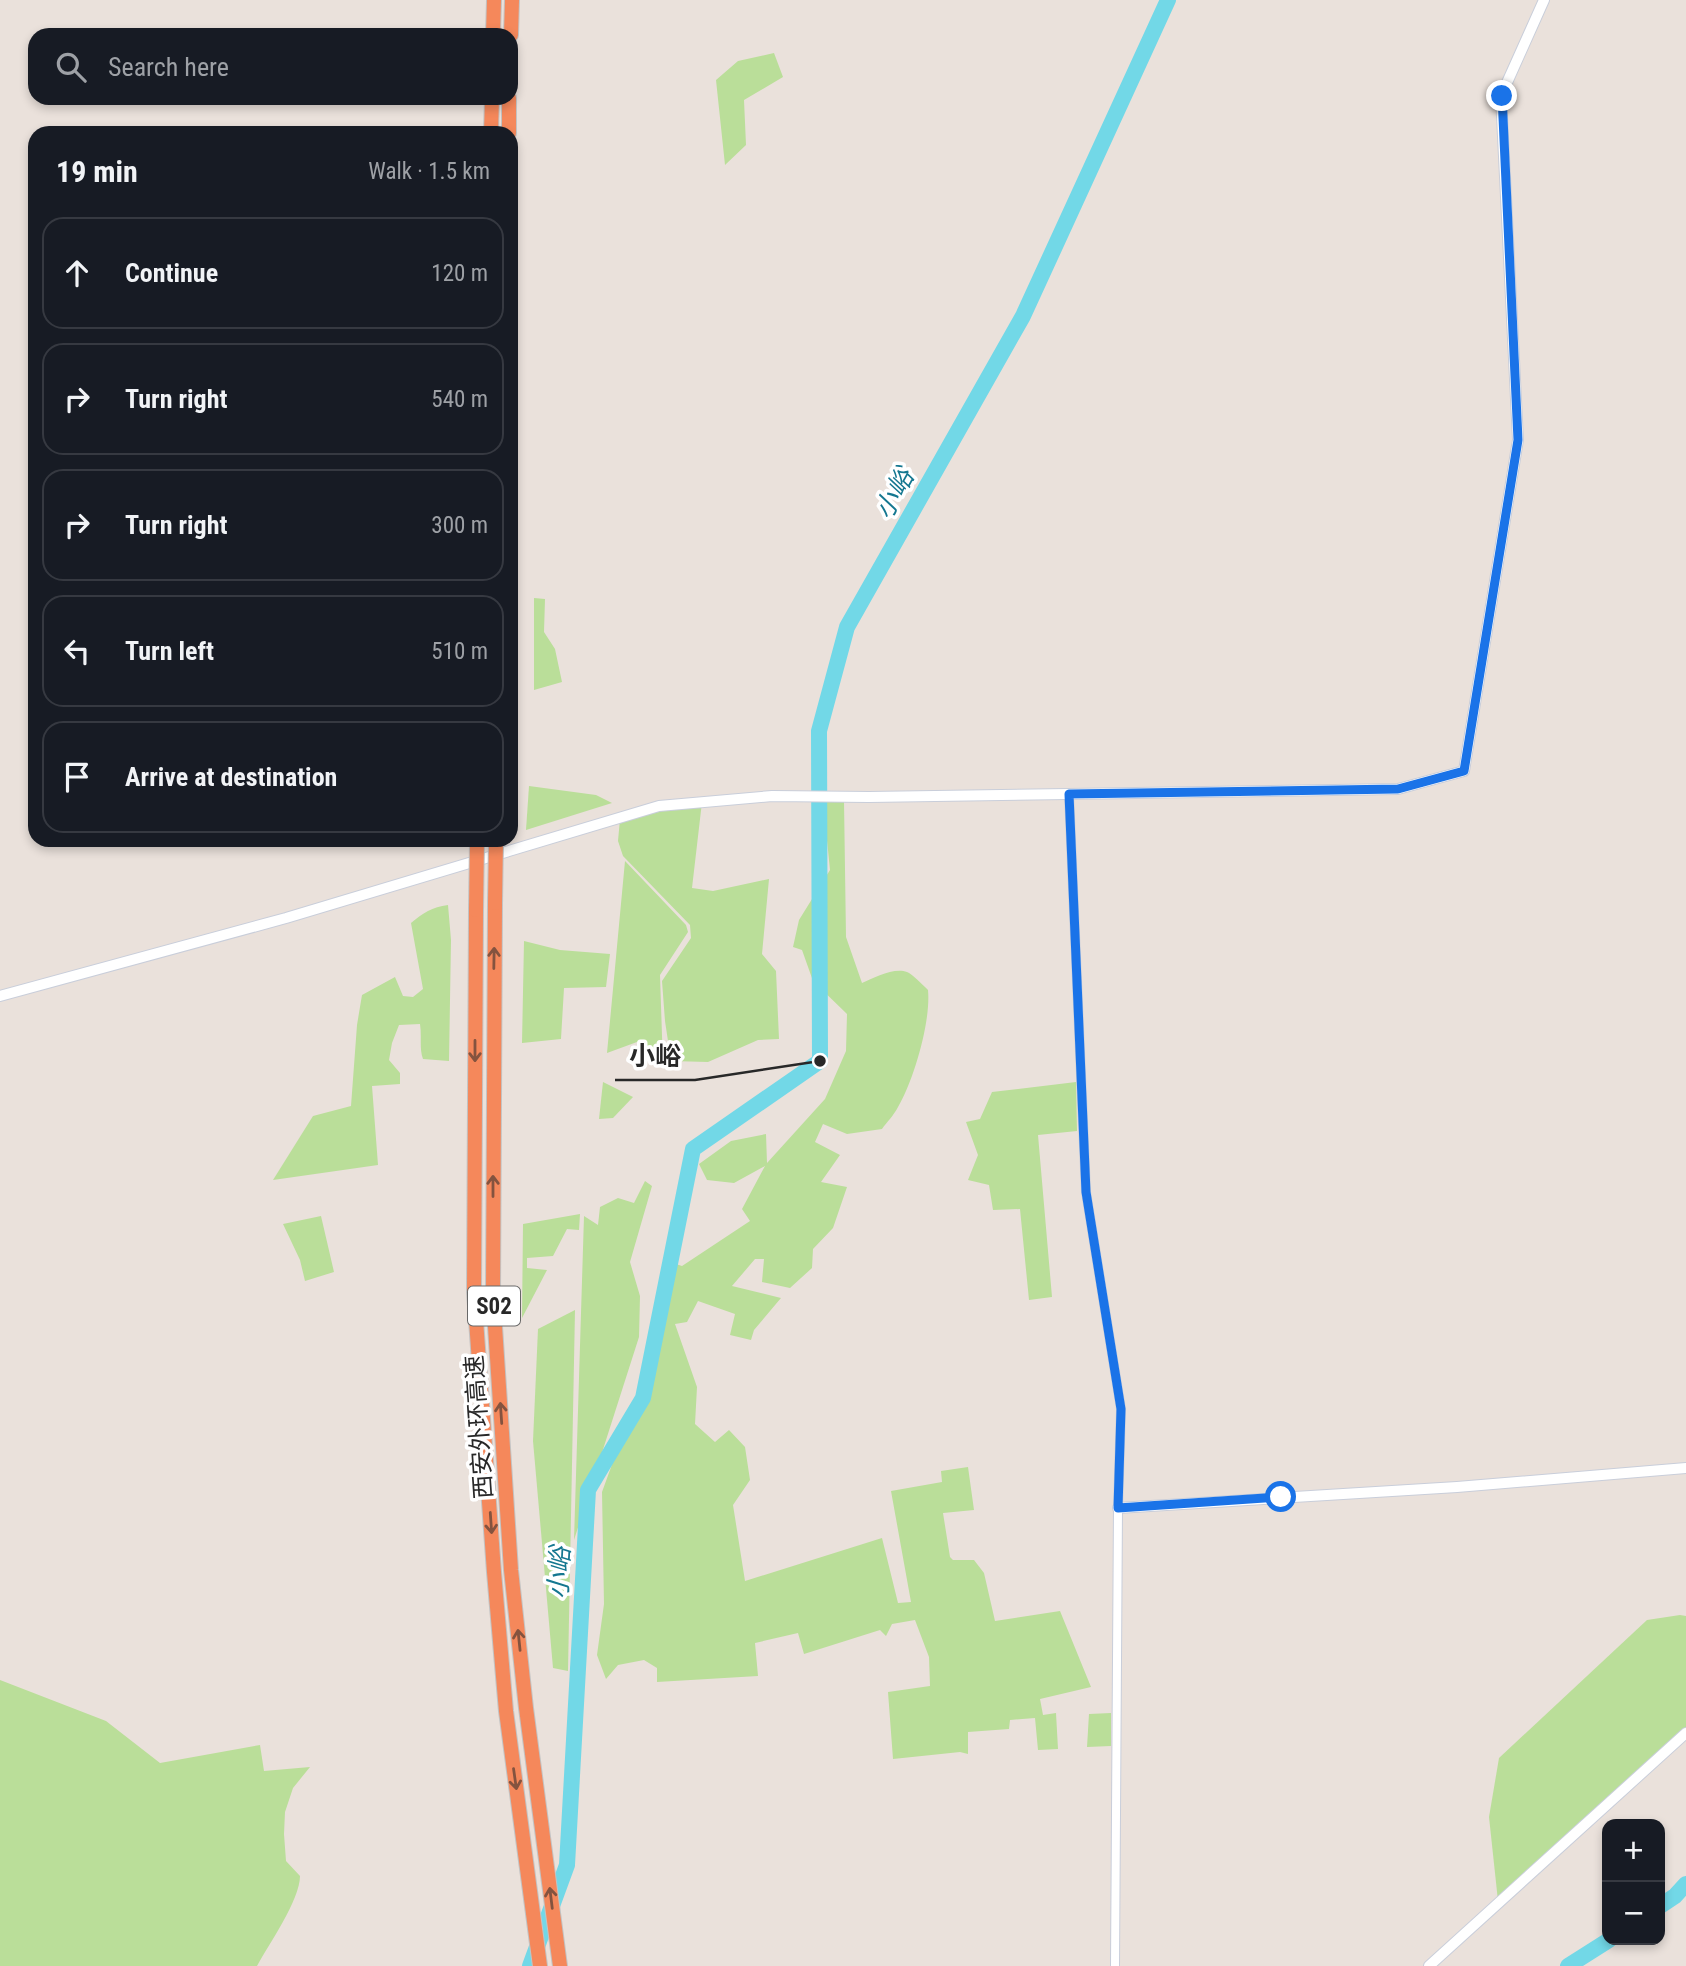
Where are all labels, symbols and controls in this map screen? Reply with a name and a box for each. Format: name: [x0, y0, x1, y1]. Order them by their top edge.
search box: [28, 28, 518, 105]
icon: search: [52, 48, 90, 86]
text: Search here: [108, 52, 229, 82]
route end: [1486, 80, 1517, 111]
text: 19 min: [56, 154, 138, 189]
text: Walk · 1.5 km: [368, 158, 490, 185]
icon: ahead: [58, 254, 96, 292]
text: Continue: [125, 258, 218, 288]
text: 120 m: [431, 260, 488, 287]
icon: right: [58, 380, 96, 418]
text: Turn right: [125, 384, 227, 414]
text: 540 m: [431, 386, 488, 413]
water label: 小峪: [868, 461, 921, 524]
icon: right: [58, 506, 96, 544]
text: Turn right: [125, 510, 227, 540]
text: 300 m: [431, 512, 488, 539]
icon: left: [58, 632, 96, 670]
text: Turn left: [125, 636, 214, 666]
text: 510 m: [431, 638, 488, 665]
icon: arrive: [58, 758, 96, 796]
text: Arrive at destination: [125, 762, 337, 792]
one-way arrow: [487, 947, 501, 970]
callout: 小峪: [615, 1033, 695, 1080]
one-way arrow: [468, 1040, 481, 1063]
text: 小峪: [629, 1041, 681, 1071]
one-way arrow: [486, 1174, 500, 1197]
road number: S02: [468, 1287, 520, 1326]
street label: 西安外环高速: [460, 1354, 498, 1500]
one-way arrow: [494, 1402, 507, 1425]
route start: [1265, 1481, 1296, 1512]
one-way arrow: [485, 1512, 498, 1534]
water label: 小峪: [543, 1543, 575, 1600]
one-way arrow: [512, 1629, 525, 1652]
one-way arrow: [509, 1767, 522, 1789]
map controls: [1602, 1819, 1665, 1945]
button: +: [1602, 1819, 1665, 1882]
button: −: [1602, 1882, 1665, 1945]
one-way arrow: [544, 1887, 557, 1910]

